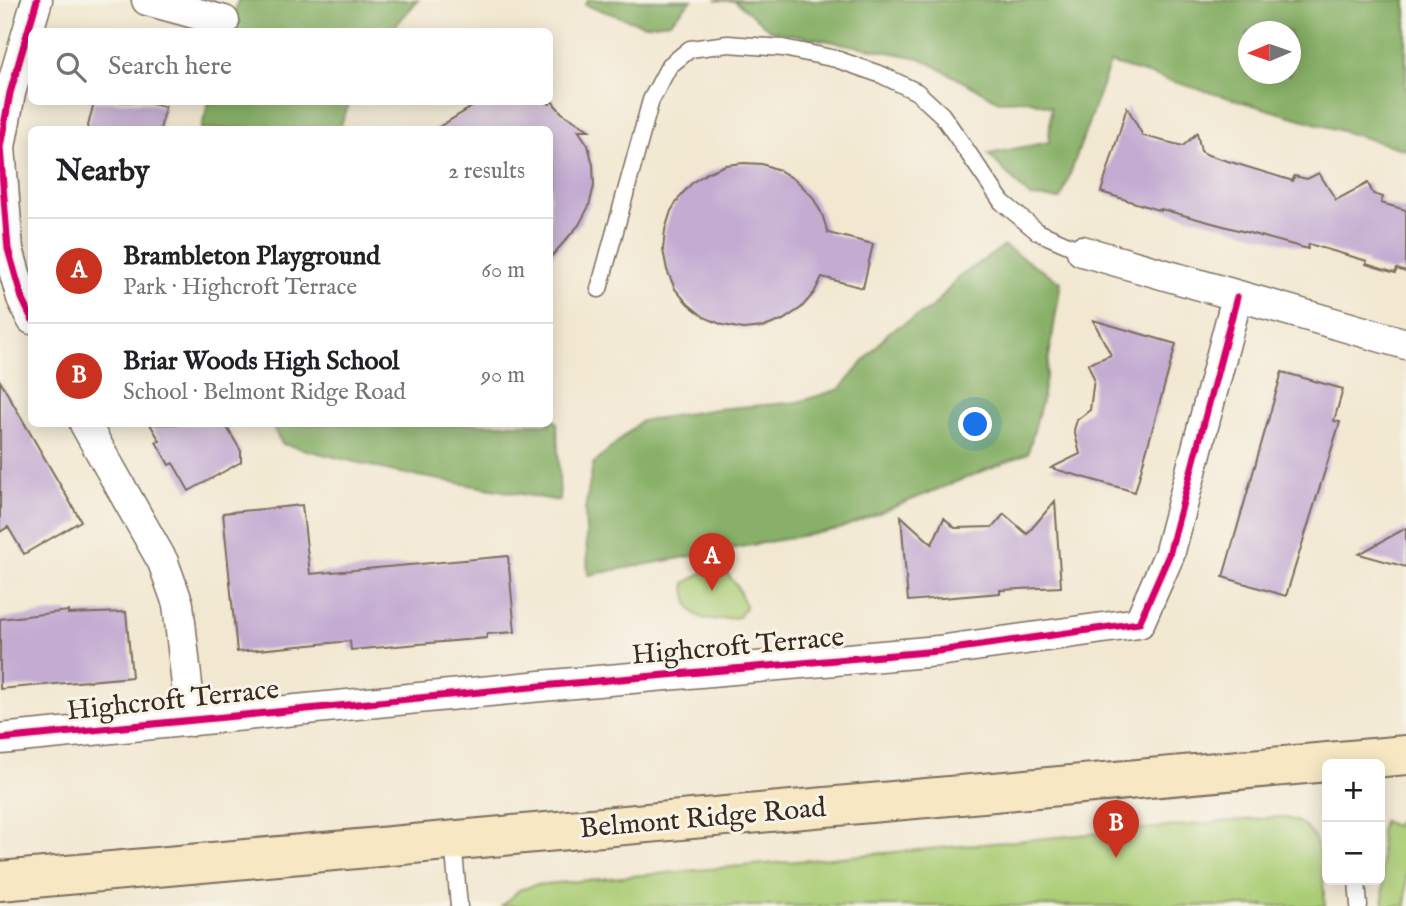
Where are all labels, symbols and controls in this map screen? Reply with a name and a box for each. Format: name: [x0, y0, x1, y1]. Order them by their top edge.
north arrow: [1238, 21, 1301, 84]
search box: [28, 28, 553, 105]
icon: search: [52, 48, 90, 86]
text: Search here: [108, 50, 232, 83]
text: Nearby: [56, 153, 149, 191]
text: 2 results: [448, 157, 525, 186]
text: Brambleton Playground: [123, 240, 380, 273]
text: A: [71, 256, 87, 285]
text: 60 m: [481, 256, 525, 285]
text: Park · Highcroft Terrace: [123, 273, 357, 302]
text: Briar Woods High School: [123, 345, 399, 378]
text: B: [71, 361, 87, 390]
text: 90 m: [481, 361, 525, 390]
text: School · Belmont Ridge Road: [123, 378, 406, 407]
your location: [958, 407, 992, 441]
pin: A: [689, 533, 735, 591]
street label: Highcroft Terrace: [630, 620, 846, 674]
street label: Highcroft Terrace: [65, 672, 281, 730]
map controls: [1322, 759, 1385, 885]
button: +: [1322, 759, 1385, 822]
street label: Belmont Ridge Road: [578, 791, 828, 847]
pin: B: [1093, 800, 1139, 858]
button: −: [1322, 822, 1385, 885]

